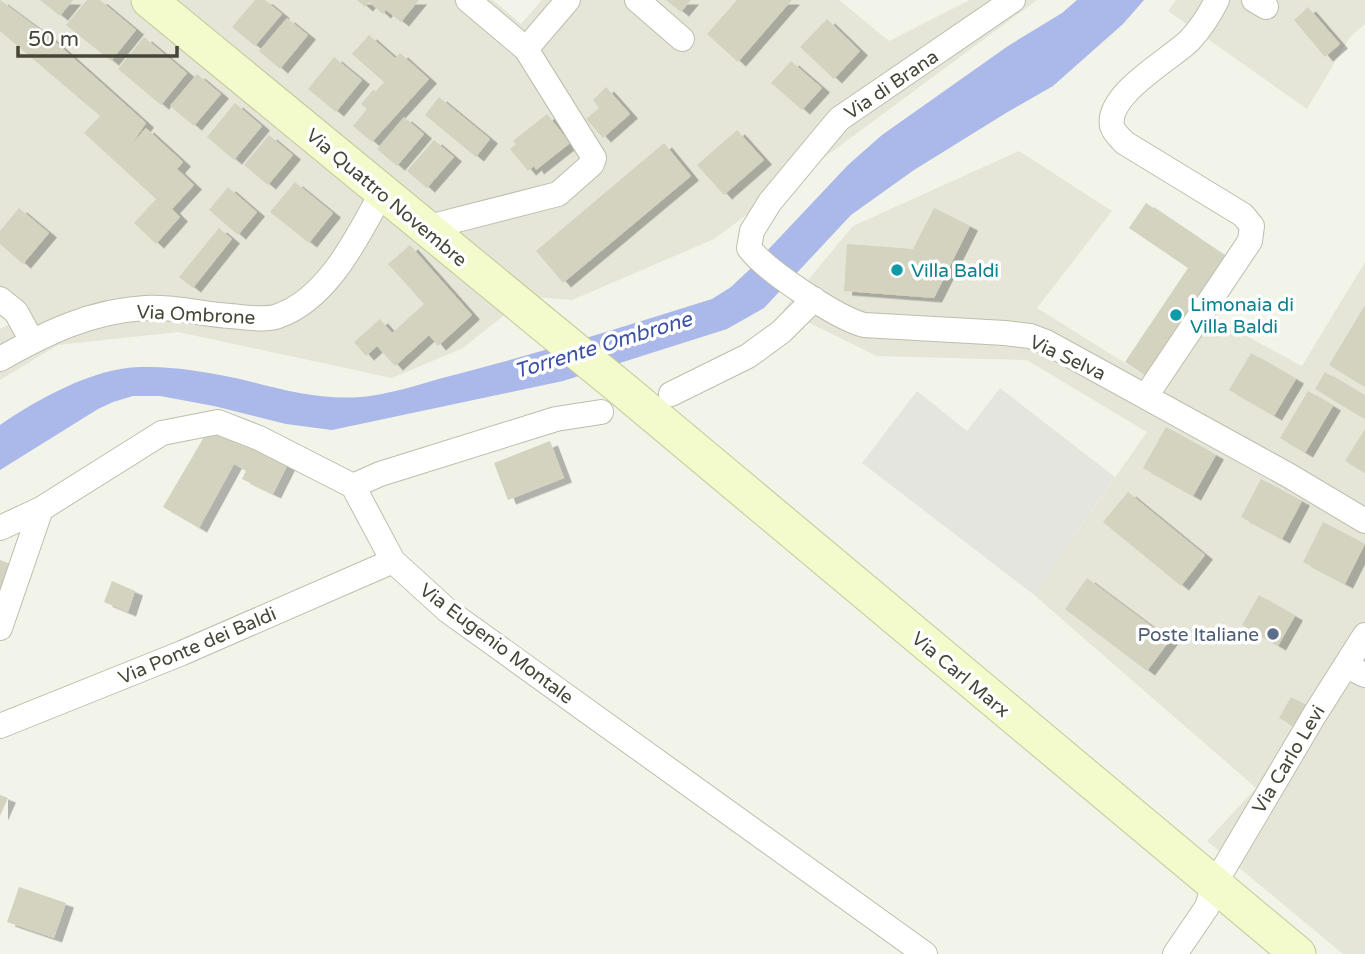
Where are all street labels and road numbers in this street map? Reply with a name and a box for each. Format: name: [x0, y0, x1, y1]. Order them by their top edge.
street label: Via di Brana: [841, 45, 943, 124]
street label: Via Quattro Novembre: [302, 124, 471, 271]
street label: Via Ombrone: [136, 301, 256, 329]
street label: Via Selva: [1026, 331, 1109, 385]
street label: Via Eugenio Montale: [415, 579, 578, 709]
street label: Via Ponte dei Baldi: [115, 603, 280, 689]
street label: Via Carl Marx: [907, 628, 1014, 722]
street label: Via Carlo Levi: [1248, 702, 1330, 818]

